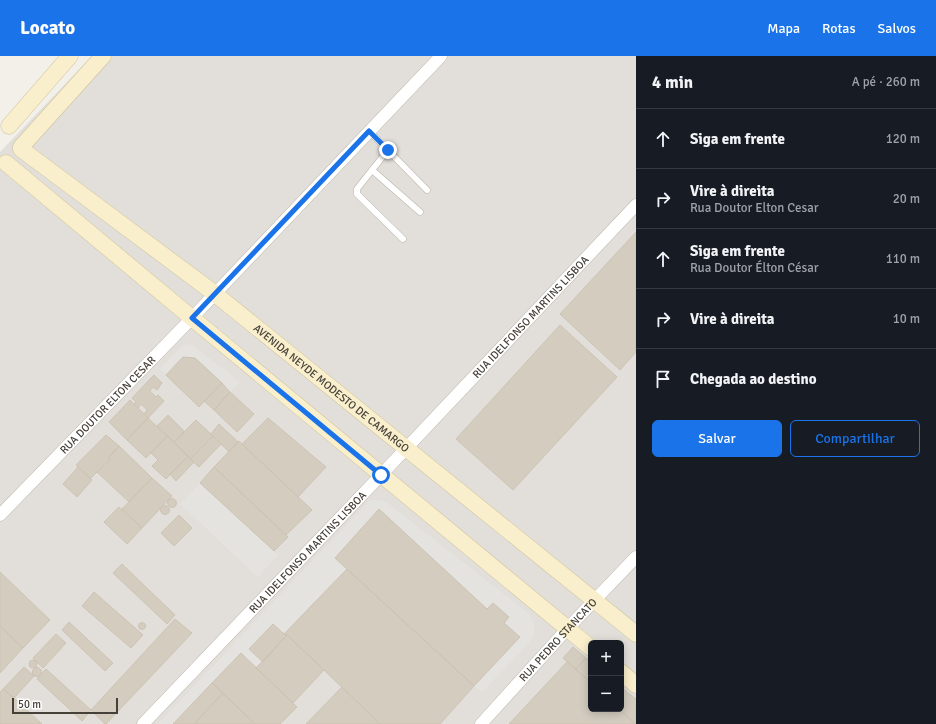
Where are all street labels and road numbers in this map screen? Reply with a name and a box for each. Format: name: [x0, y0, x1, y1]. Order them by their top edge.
street label: RUA IDELFONSO MARTINS LISBOA: [470, 253, 592, 381]
street label: AVENIDA NEYDE MODESTO DE CAMARGO: [251, 322, 412, 455]
street label: RUA DOUTOR ELTON CESAR: [57, 353, 159, 457]
street label: RUA IDELFONSO MARTINS LISBOA: [247, 489, 369, 616]
street label: RUA PEDRO STANCATO: [517, 596, 600, 684]

